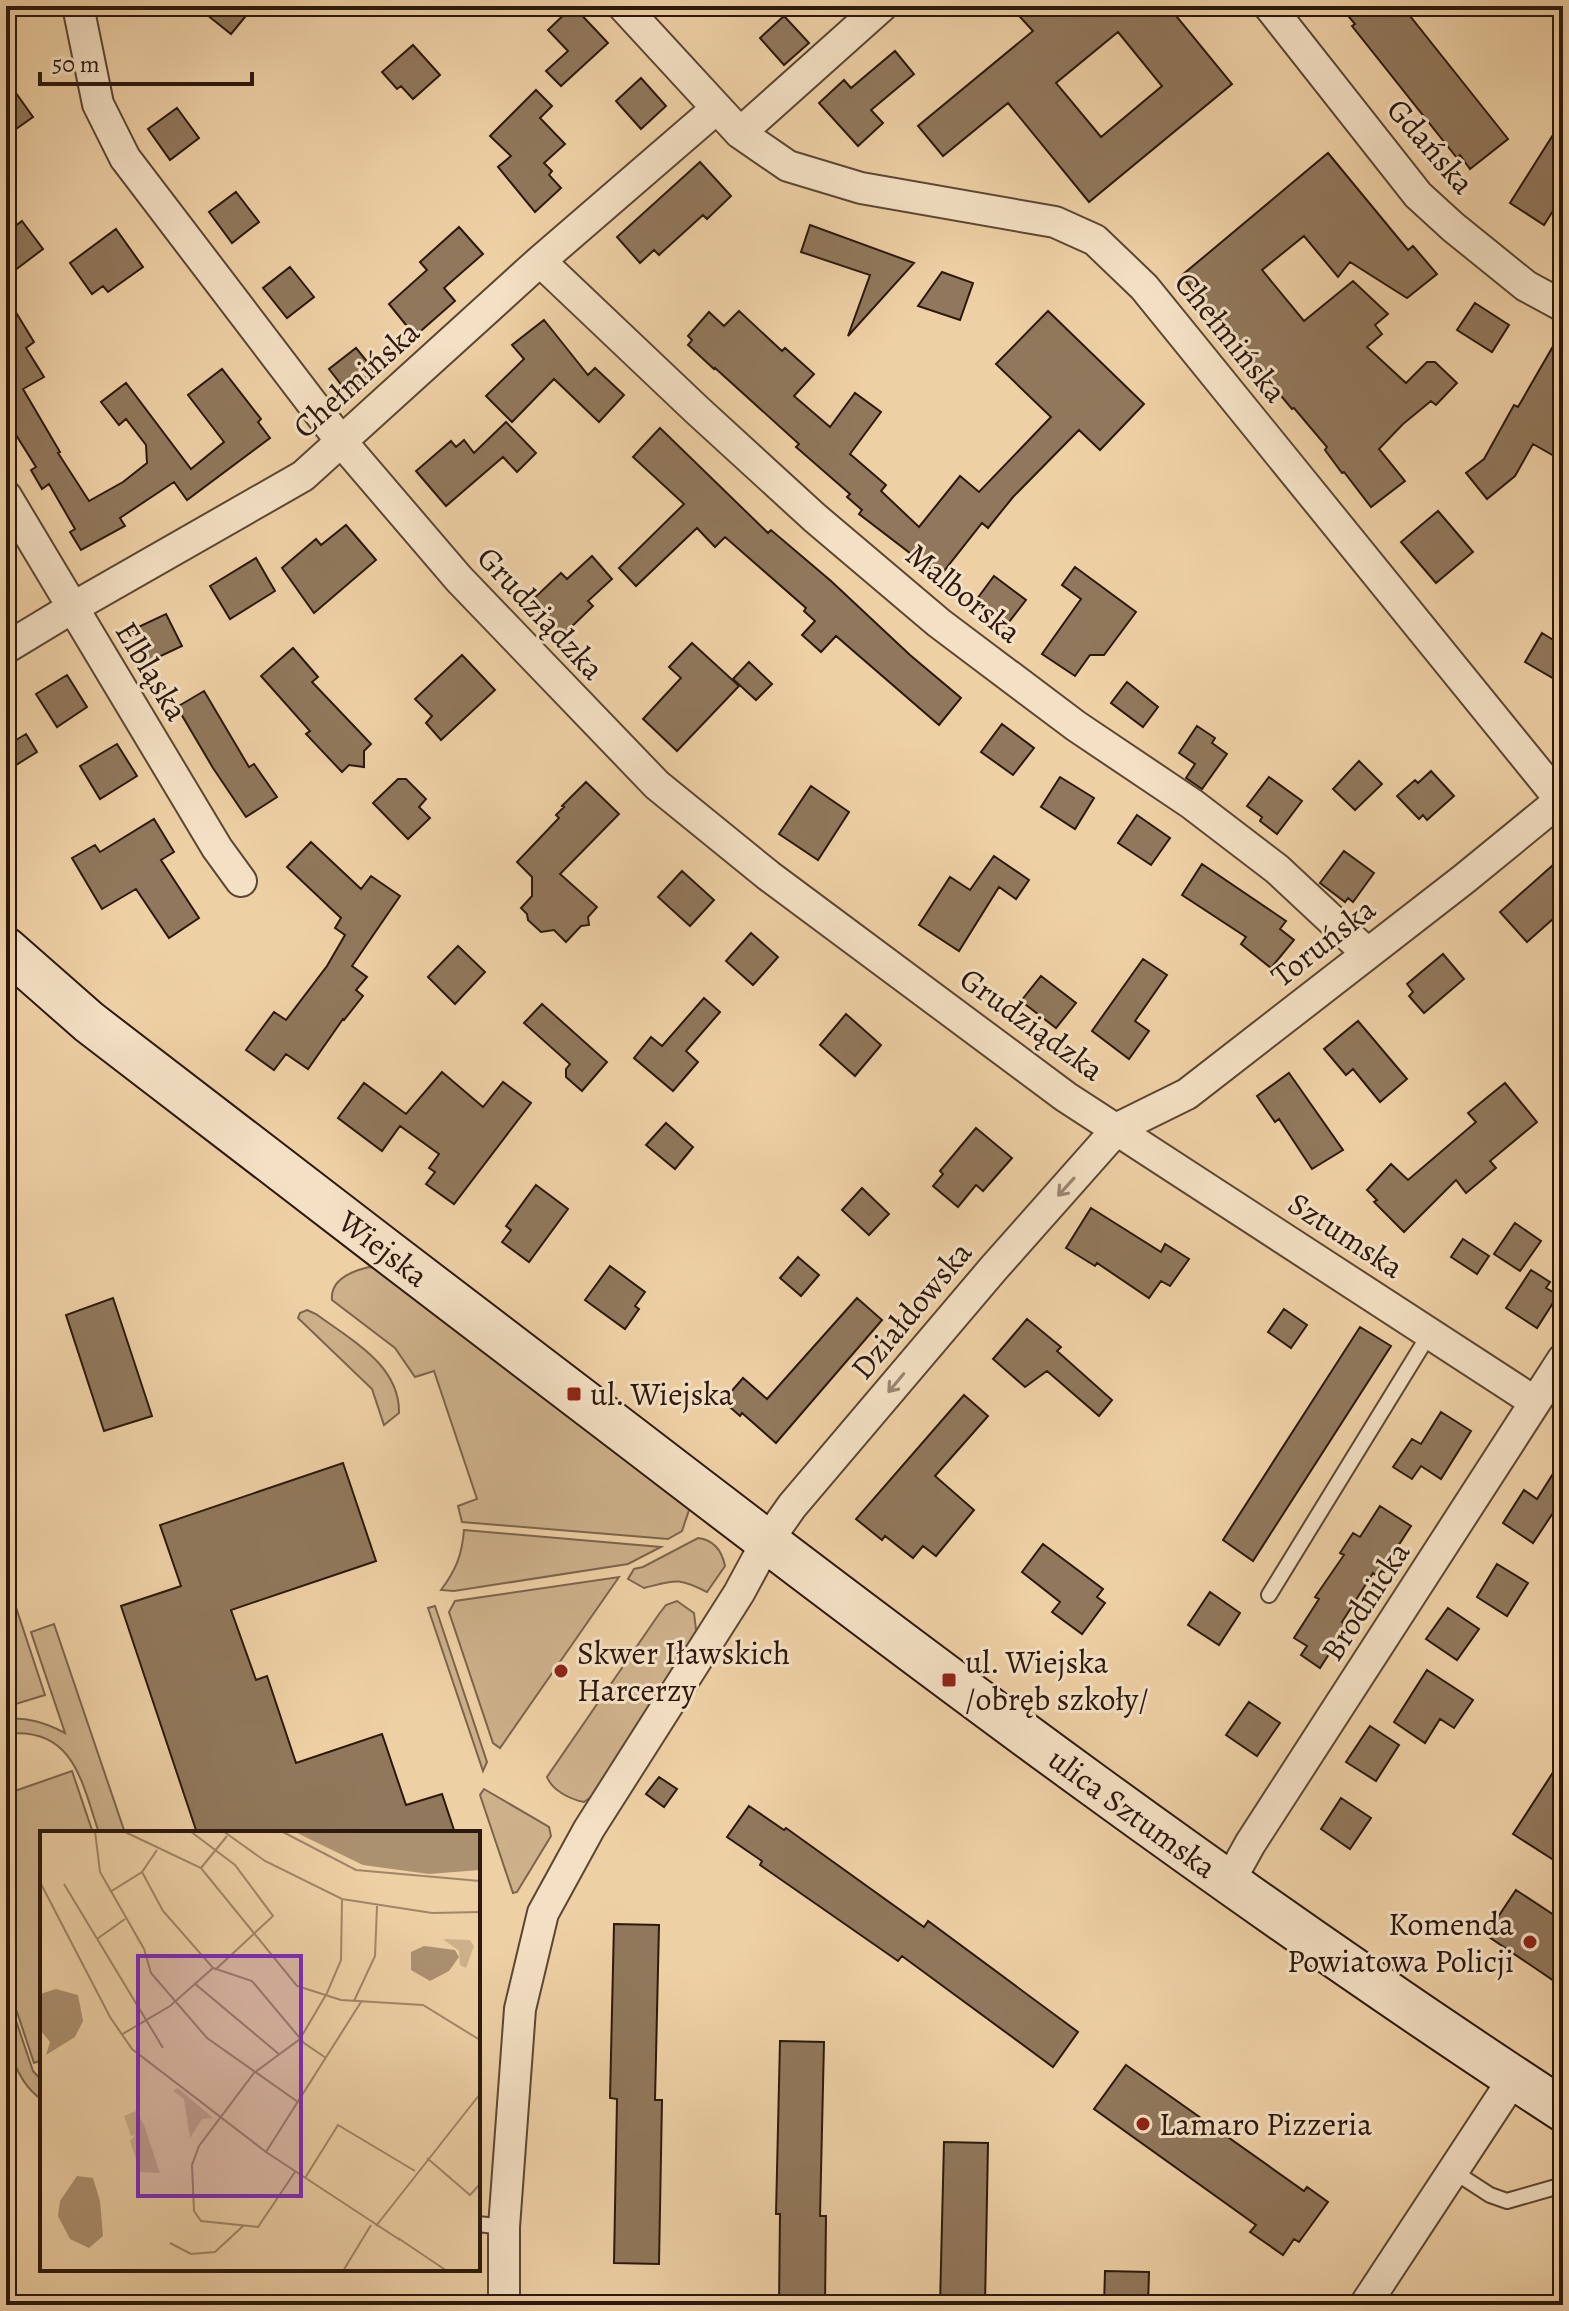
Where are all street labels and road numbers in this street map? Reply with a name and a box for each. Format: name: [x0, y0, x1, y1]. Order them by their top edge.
street label: Gdańska: [1377, 89, 1485, 203]
street label: Chełmińska: [1165, 262, 1297, 412]
street label: Chełmińska: [283, 310, 429, 448]
street label: Malborska: [897, 533, 1031, 653]
street label: Grudziądzka: [468, 536, 614, 690]
street label: Elbląska: [105, 613, 199, 729]
street label: Toruńska: [1261, 887, 1385, 997]
street label: Grudziądzka: [951, 957, 1113, 1091]
street label: Sztumska: [1280, 1181, 1412, 1289]
street label: Wiejska: [328, 1199, 438, 1297]
street label: Działdowska: [840, 1231, 982, 1388]
street label: Brodnicka: [1310, 1533, 1420, 1669]
street label: ulica Sztumska: [1039, 1737, 1226, 1889]

